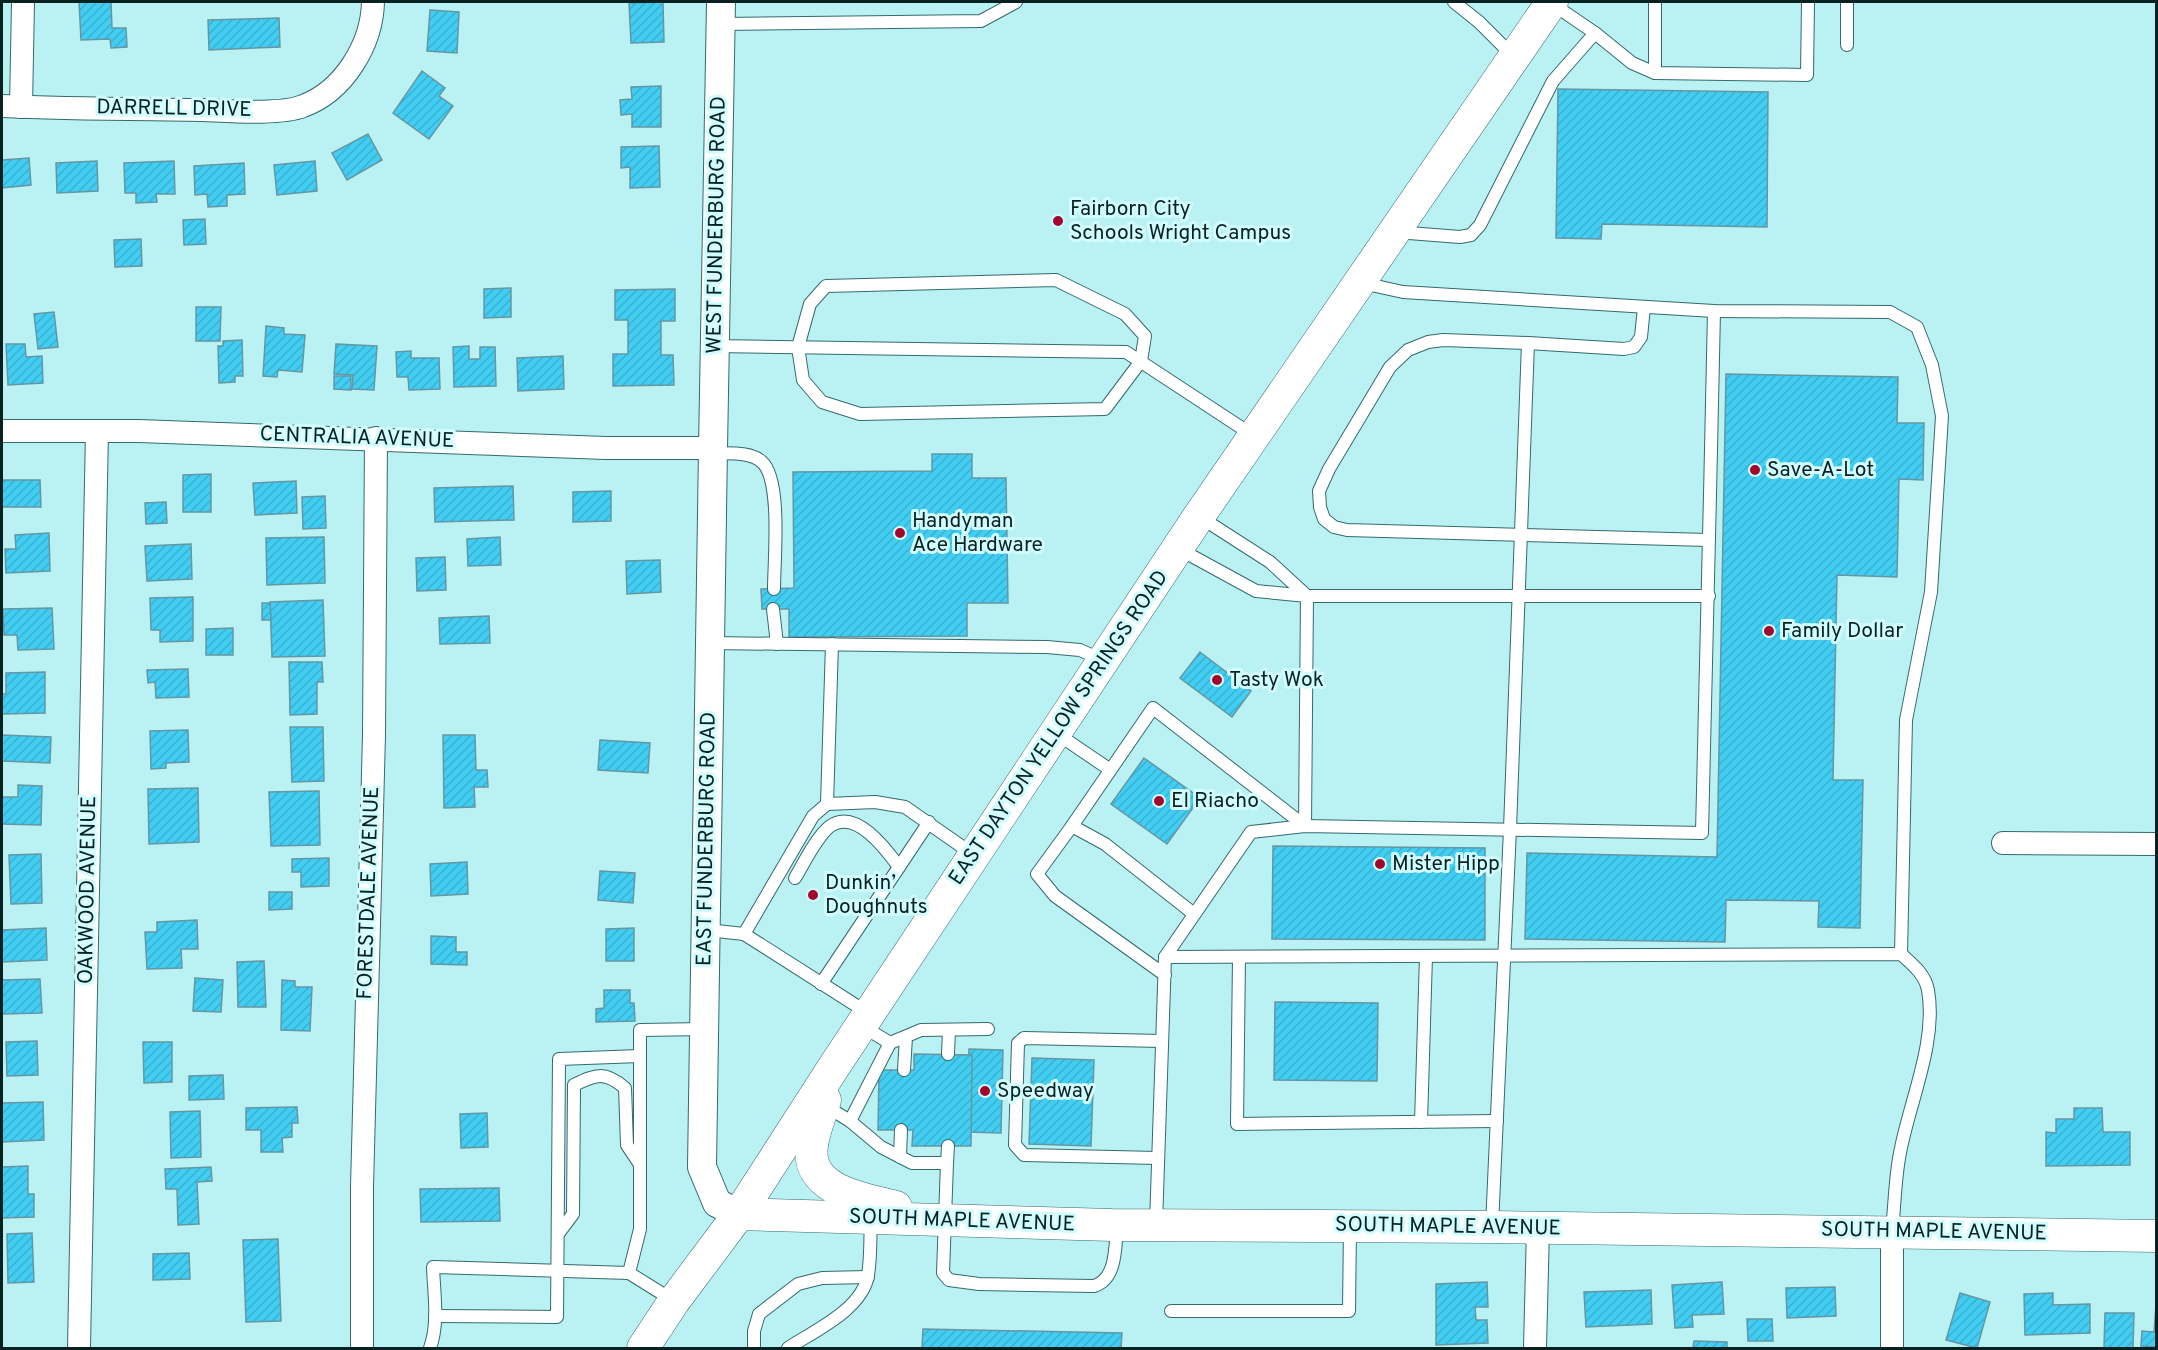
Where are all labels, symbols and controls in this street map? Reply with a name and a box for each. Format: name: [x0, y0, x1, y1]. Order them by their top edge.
street label: DARRELL DRIVE: [96, 94, 252, 124]
street label: WEST FUNDERBURG ROAD: [701, 96, 733, 354]
place label: Fairborn City Schools Wright Campus: [1070, 196, 1291, 247]
marker: Fairborn City Schools Wright Campus: [1051, 214, 1065, 228]
street label: CENTRALIA AVENUE: [259, 421, 455, 455]
place label: Save-A-Lot: [1767, 457, 1874, 484]
marker: Save-A-Lot: [1748, 463, 1762, 477]
place label: Handyman Ace Hardware: [912, 508, 1043, 559]
marker: Handyman Ace Hardware: [893, 526, 907, 540]
street label: EAST DAYTON YELLOW SPRINGS ROAD: [943, 565, 1175, 891]
place label: Family Dollar: [1781, 618, 1903, 645]
marker: Family Dollar: [1762, 624, 1776, 638]
place label: Tasty Wok: [1229, 667, 1324, 694]
marker: Tasty Wok: [1210, 673, 1224, 687]
street label: EAST FUNDERBURG ROAD: [691, 712, 723, 966]
street label: FORESTDALE AVENUE: [352, 786, 386, 1000]
place label: El Riacho: [1171, 788, 1259, 815]
marker: El Riacho: [1152, 794, 1166, 808]
street label: OAKWOOD AVENUE: [73, 796, 103, 984]
place label: Mister Hipp: [1392, 851, 1500, 878]
marker: Mister Hipp: [1373, 857, 1387, 871]
place label: Dunkin’ Doughnuts: [825, 870, 928, 921]
marker: Dunkin’ Doughnuts: [806, 888, 820, 902]
place label: Speedway: [997, 1078, 1094, 1105]
marker: Speedway: [978, 1084, 992, 1098]
street label: SOUTH MAPLE AVENUE: [849, 1204, 1075, 1238]
street label: SOUTH MAPLE AVENUE: [1335, 1212, 1561, 1242]
street label: SOUTH MAPLE AVENUE: [1821, 1217, 2047, 1247]

